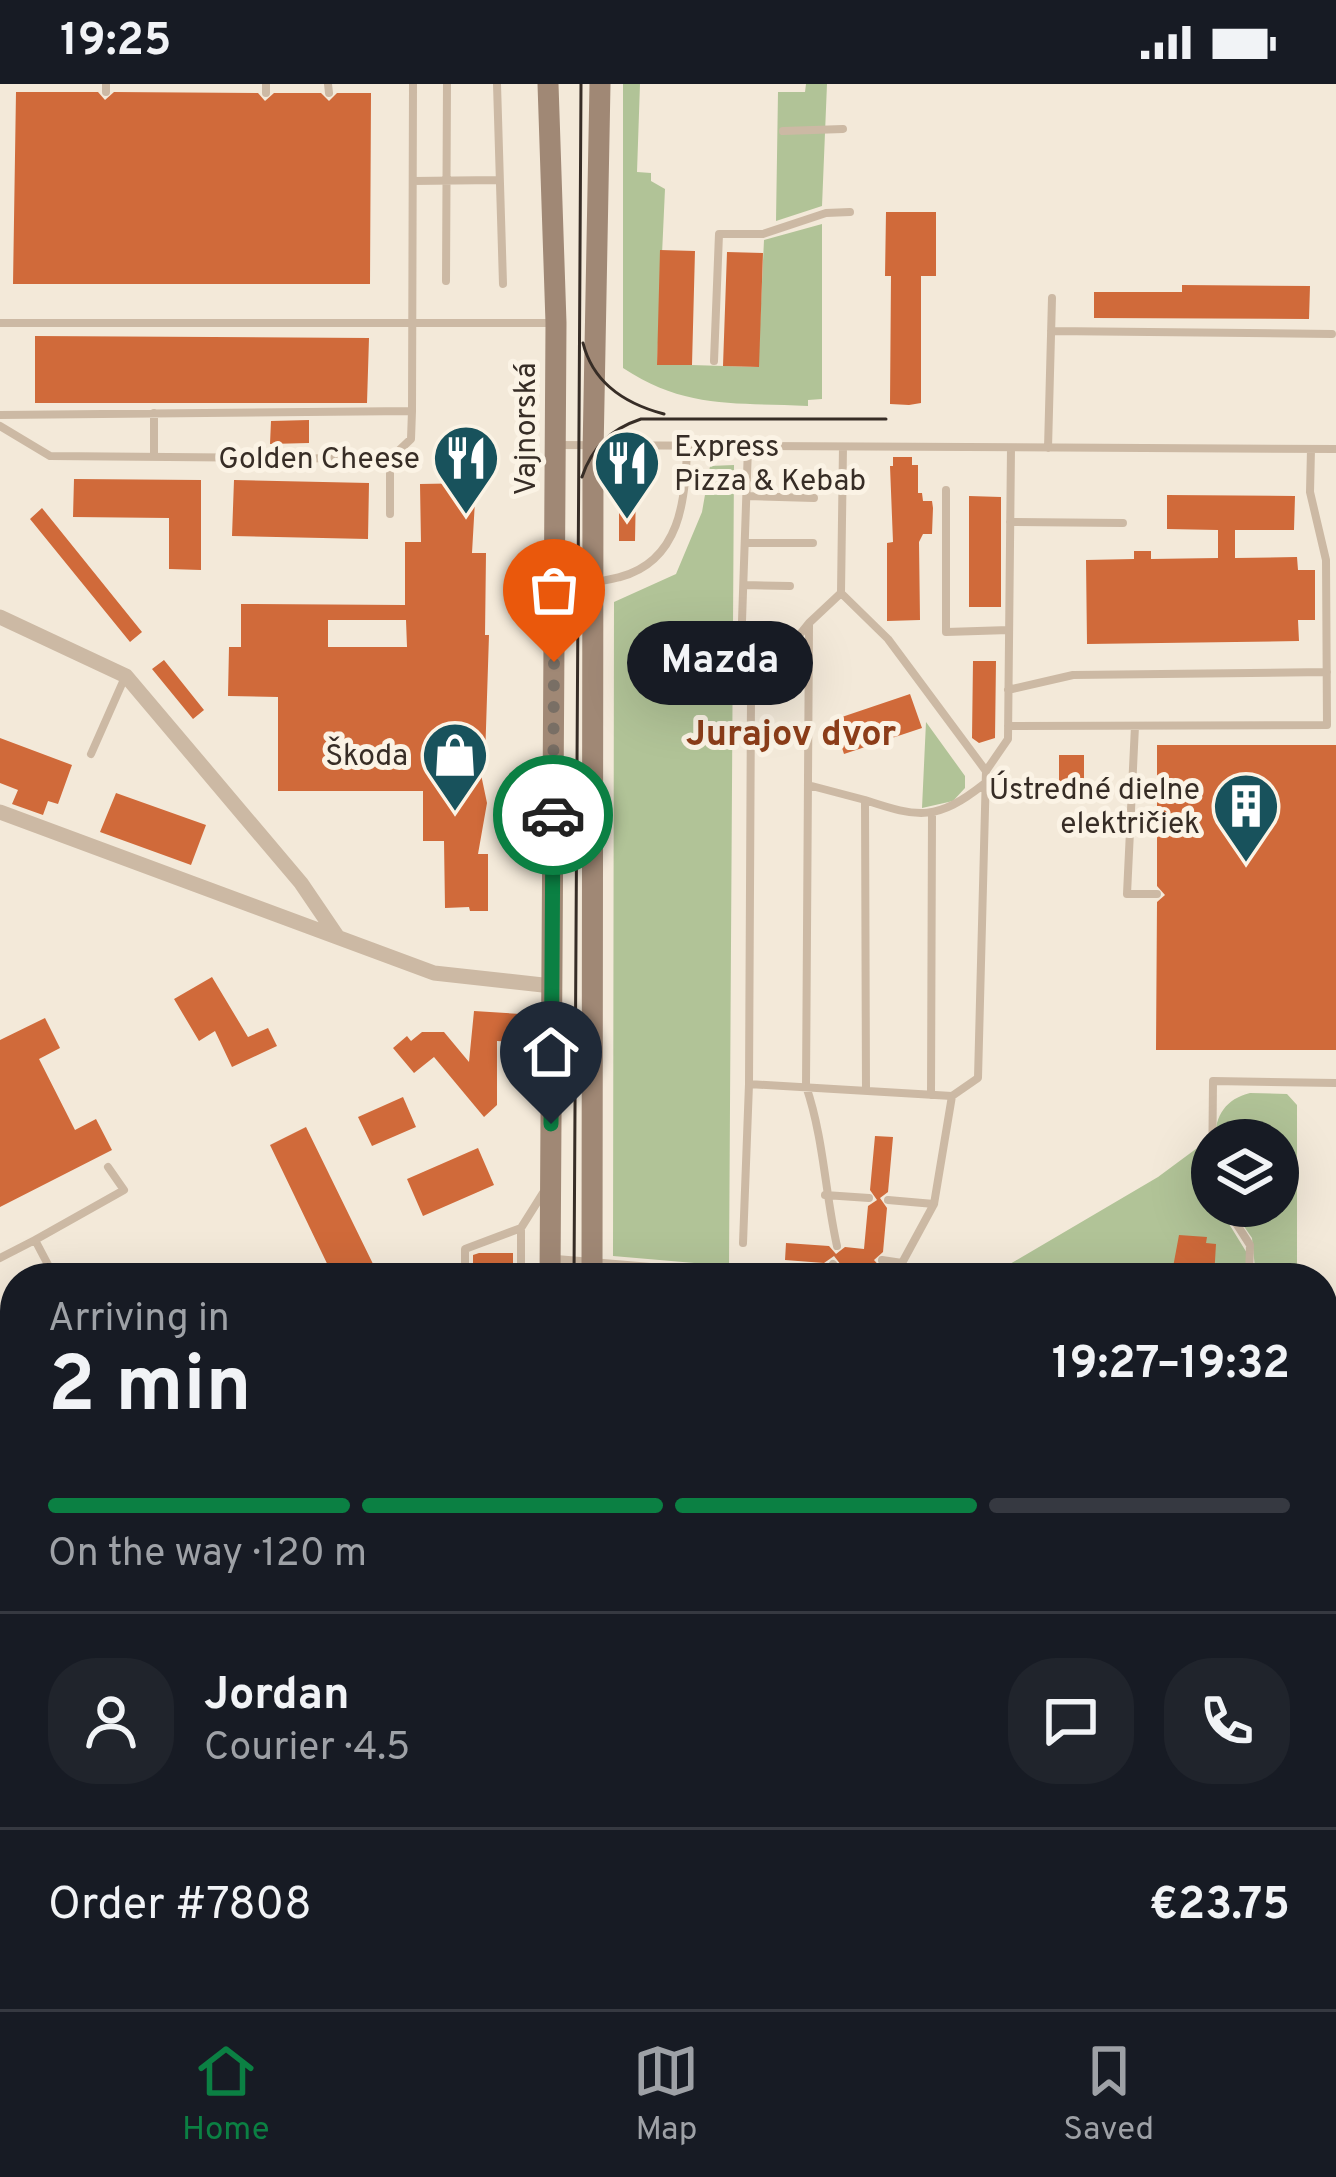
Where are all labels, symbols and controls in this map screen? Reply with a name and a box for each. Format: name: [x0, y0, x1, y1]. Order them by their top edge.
text: 19:25: [60, 14, 172, 71]
street label: Vajnorská: [509, 363, 546, 495]
restaurant icon: Golden Cheese: [431, 423, 501, 517]
restaurant icon: Express Pizza & Kebab: [592, 428, 662, 522]
place label: Express Pizza & Kebab: [674, 430, 866, 501]
place label: Golden Cheese: [218, 442, 420, 479]
pin: [503, 539, 605, 662]
icon: bag: [521, 557, 587, 623]
callout: Mazda: [626, 620, 812, 704]
text: Mazda: [661, 638, 779, 687]
district label: Jurajov dvor: [686, 713, 896, 759]
shop icon: Škoda: [420, 720, 490, 814]
place label: Škoda: [325, 736, 408, 776]
courier: [493, 755, 613, 875]
place label: Ústredné dielne električiek: [989, 770, 1200, 844]
building icon: Ústredné dielne električiek: [1211, 771, 1281, 865]
icon: car: [520, 782, 586, 848]
pin: [500, 1001, 602, 1124]
icon: home: [518, 1019, 584, 1085]
map controls: [1191, 1119, 1299, 1227]
button: layers: [1191, 1119, 1299, 1227]
text: Arriving in: [48, 1296, 230, 1345]
text: 19:27–19:32: [1052, 1337, 1290, 1394]
text: 2 min: [48, 1340, 252, 1439]
text: On the way · 120 m: [48, 1531, 367, 1580]
button: person: [48, 1658, 174, 1784]
button: chat: [1008, 1658, 1134, 1784]
button: phone: [1164, 1658, 1290, 1784]
text: Jordan: [204, 1668, 350, 1725]
text: Courier · 4.5: [204, 1725, 410, 1774]
text: Order #7808: [48, 1878, 312, 1935]
text: €23.75: [1149, 1878, 1290, 1935]
tab: Home: [182, 2038, 270, 2152]
tab: Map: [633, 2038, 699, 2152]
tab: Saved: [1063, 2038, 1154, 2152]

